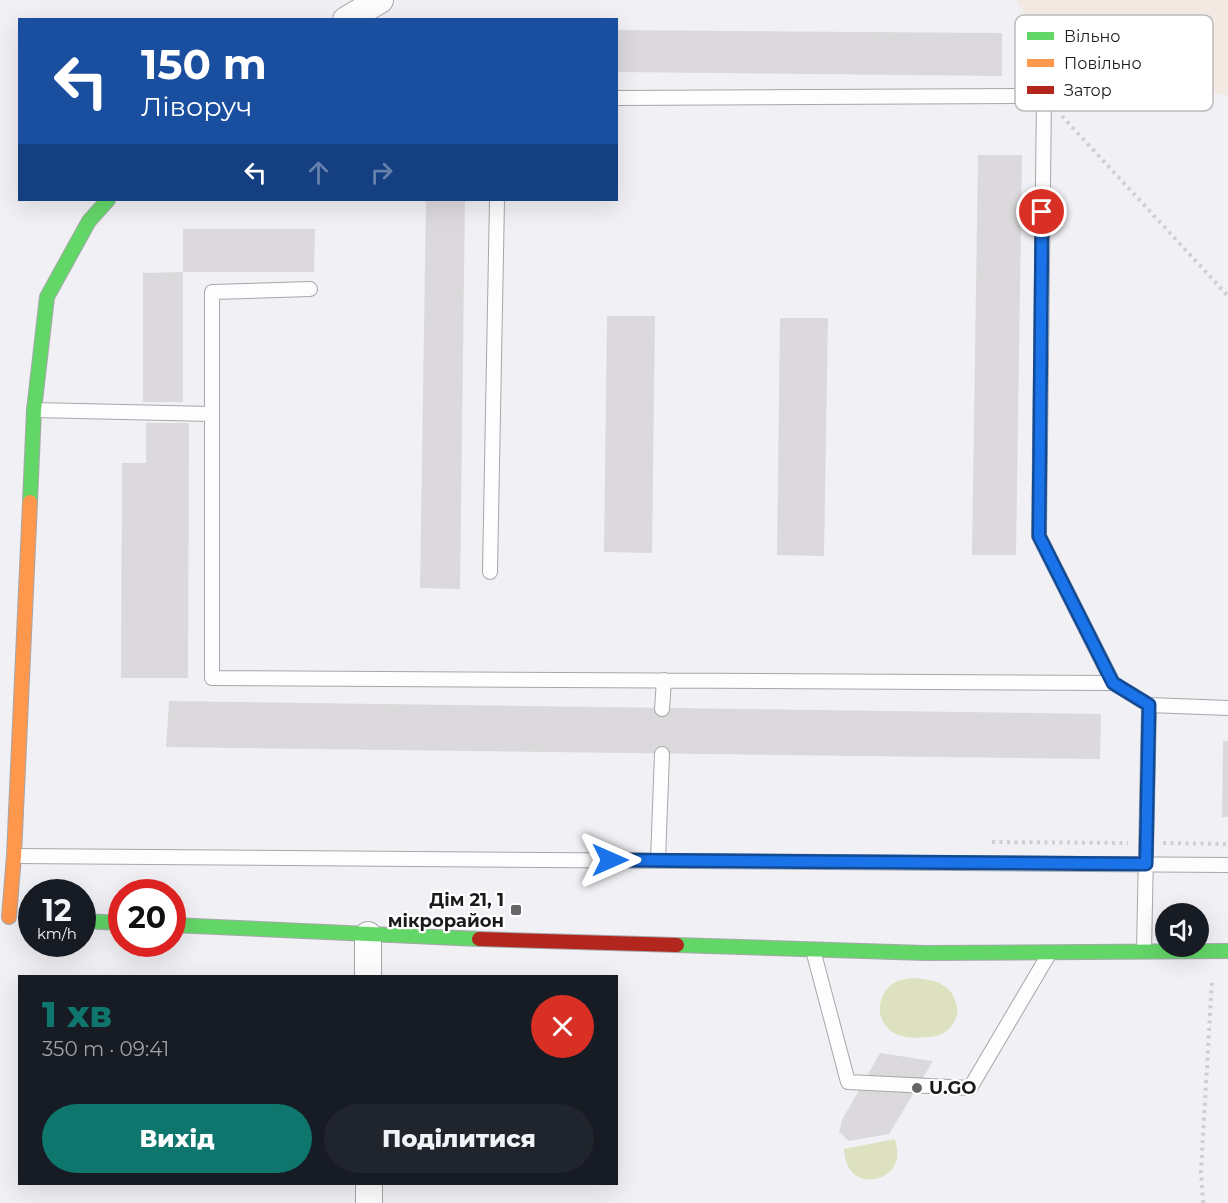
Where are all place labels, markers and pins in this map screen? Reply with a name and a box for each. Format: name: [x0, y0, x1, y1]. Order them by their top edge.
pin: [1016, 186, 1067, 237]
place label: Дім 21, 1 мікрорайон: [388, 889, 504, 932]
marker: Дім 21, 1 мікрорайон: [509, 903, 523, 917]
place label: U.GO: [929, 1077, 977, 1099]
marker: U.GO: [910, 1081, 924, 1095]

